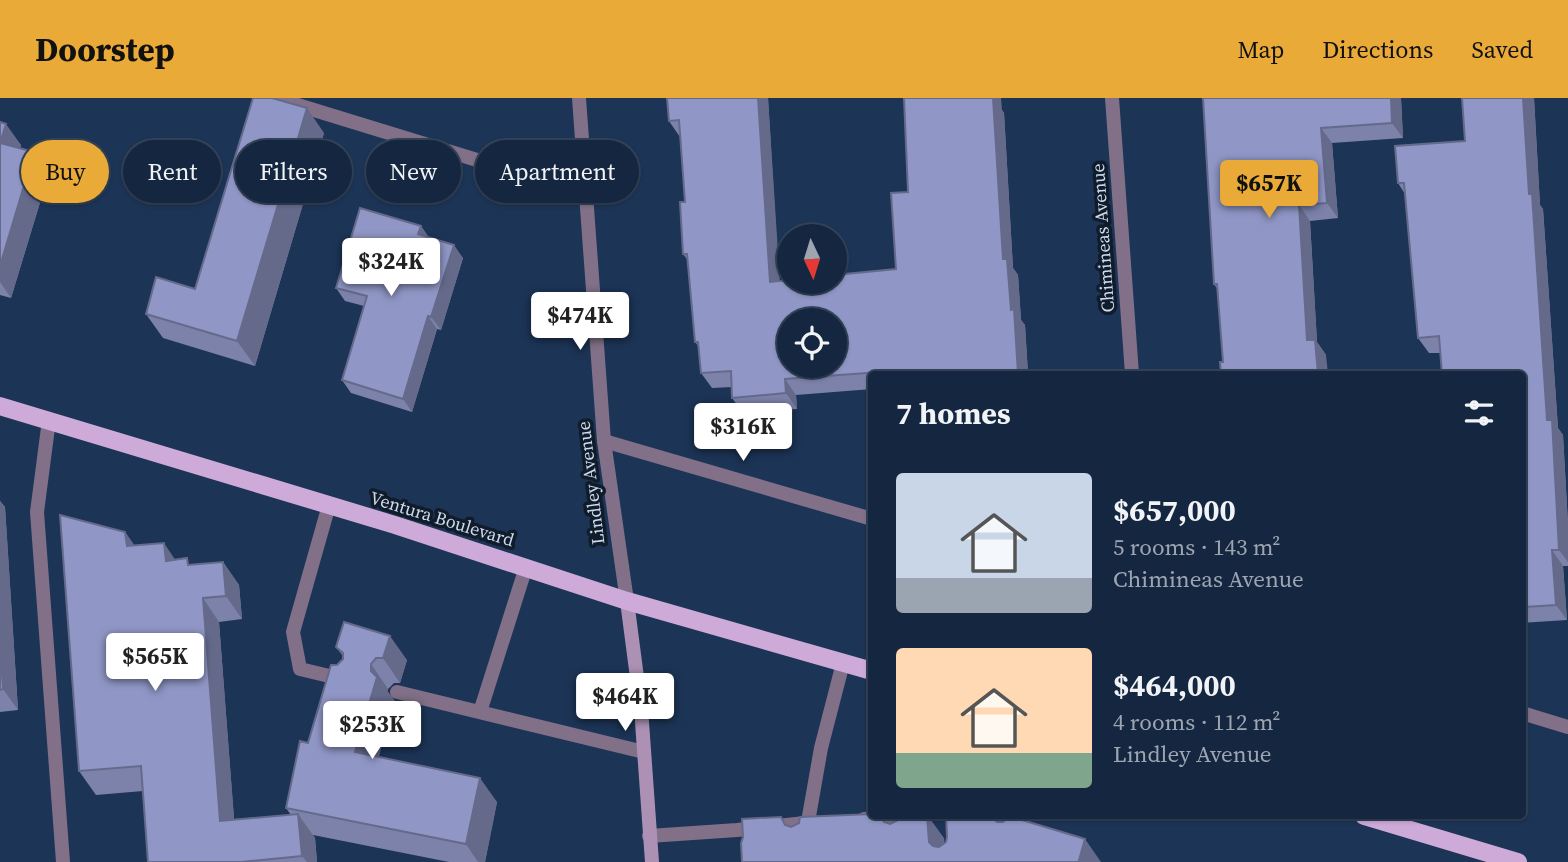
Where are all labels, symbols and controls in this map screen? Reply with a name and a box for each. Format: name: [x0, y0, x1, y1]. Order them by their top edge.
text: Doorstep: [35, 27, 175, 72]
text: Map: [1237, 33, 1284, 66]
text: Directions: [1322, 33, 1433, 66]
text: Saved: [1471, 33, 1533, 66]
chip: Buy: [21, 140, 109, 203]
chip: Rent: [123, 140, 221, 203]
chip: Filters: [235, 140, 352, 203]
chip: New: [366, 140, 461, 203]
chip: Apartment: [475, 140, 639, 203]
pin: $657K: [1220, 160, 1318, 220]
street label: Chimineas Avenue: [1085, 163, 1120, 313]
text: $657K: [1236, 167, 1302, 199]
north arrow: [777, 224, 847, 294]
map controls: [777, 224, 847, 378]
pin: $324K: [342, 238, 440, 298]
text: $324K: [358, 245, 424, 277]
pin: $474K: [531, 292, 629, 352]
text: $474K: [547, 299, 613, 331]
button: locate: [777, 308, 847, 378]
text: 7 homes: [896, 393, 1011, 434]
icon: filters: [1460, 394, 1498, 432]
pin: $316K: [694, 404, 792, 463]
text: $316K: [710, 410, 776, 442]
street label: Lindley Avenue: [571, 420, 610, 546]
street label: Ventura Boulevard: [367, 485, 517, 552]
text: $657,000: [1113, 490, 1236, 531]
icon: home: [952, 501, 1036, 585]
text: 5 rooms · 143 m²: [1113, 531, 1280, 563]
text: Chimineas Avenue: [1113, 563, 1304, 595]
pin: $565K: [106, 634, 204, 693]
text: $565K: [122, 640, 188, 672]
text: $464,000: [1113, 665, 1236, 706]
pin: $464K: [576, 674, 674, 733]
icon: home: [952, 676, 1036, 760]
text: $464K: [592, 680, 658, 712]
pin: $253K: [323, 702, 421, 761]
text: 4 rooms · 112 m²: [1113, 706, 1280, 738]
text: $253K: [339, 708, 405, 740]
text: Lindley Avenue: [1113, 738, 1272, 770]

